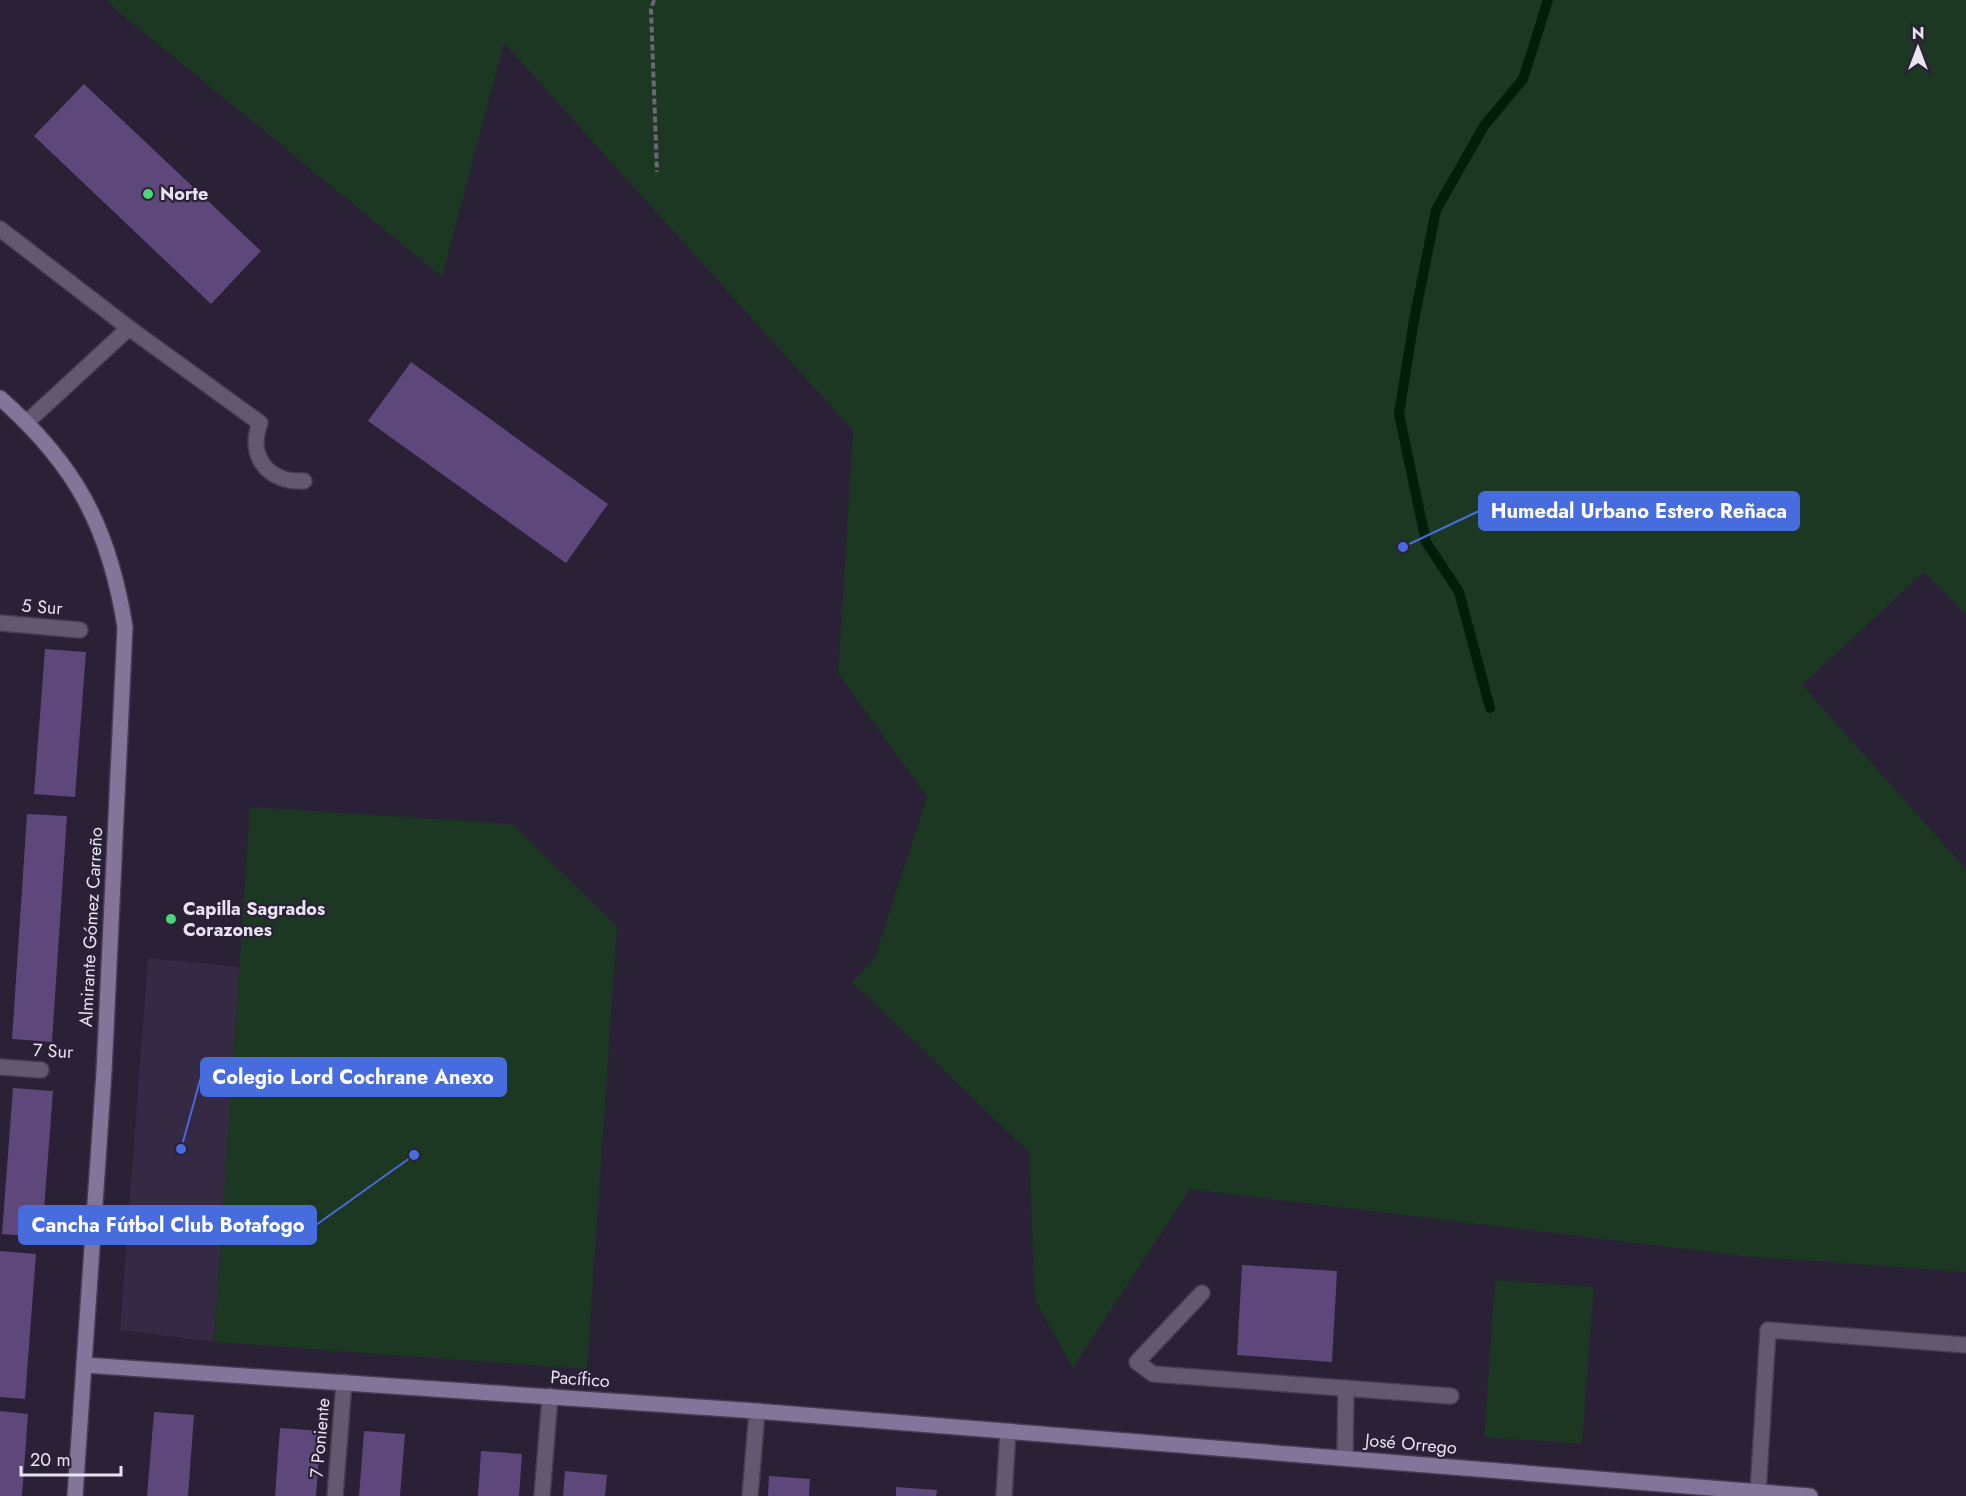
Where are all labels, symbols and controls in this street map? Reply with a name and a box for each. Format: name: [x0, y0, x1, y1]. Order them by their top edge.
north arrow: [1888, 18, 1948, 78]
text: N: [1912, 22, 1924, 45]
place label: Norte: [160, 181, 208, 207]
marker: Norte: [141, 187, 155, 201]
callout: Humedal Urbano Estero Reñaca: [1479, 492, 1799, 530]
text: Humedal Urbano Estero Reñaca: [1491, 497, 1787, 526]
street label: 5 Sur: [21, 593, 64, 621]
street label: Almirante Gómez Carreño: [73, 826, 109, 1028]
place label: Capilla Sagrados Corazones: [183, 896, 325, 943]
marker: Capilla Sagrados Corazones: [164, 912, 178, 926]
street label: 7 Sur: [32, 1037, 75, 1065]
callout: Colegio Lord Cochrane Anexo: [201, 1058, 506, 1096]
text: Colegio Lord Cochrane Anexo: [212, 1063, 494, 1092]
callout: Cancha Fútbol Club Botafogo: [19, 1206, 316, 1244]
text: Cancha Fútbol Club Botafogo: [32, 1211, 305, 1240]
street label: Pacífico: [549, 1364, 611, 1394]
street label: 7 Poniente: [304, 1397, 336, 1479]
street label: José Orrego: [1362, 1427, 1458, 1461]
scale bar: [21, 1439, 122, 1477]
text: 20 m: [30, 1447, 70, 1473]

